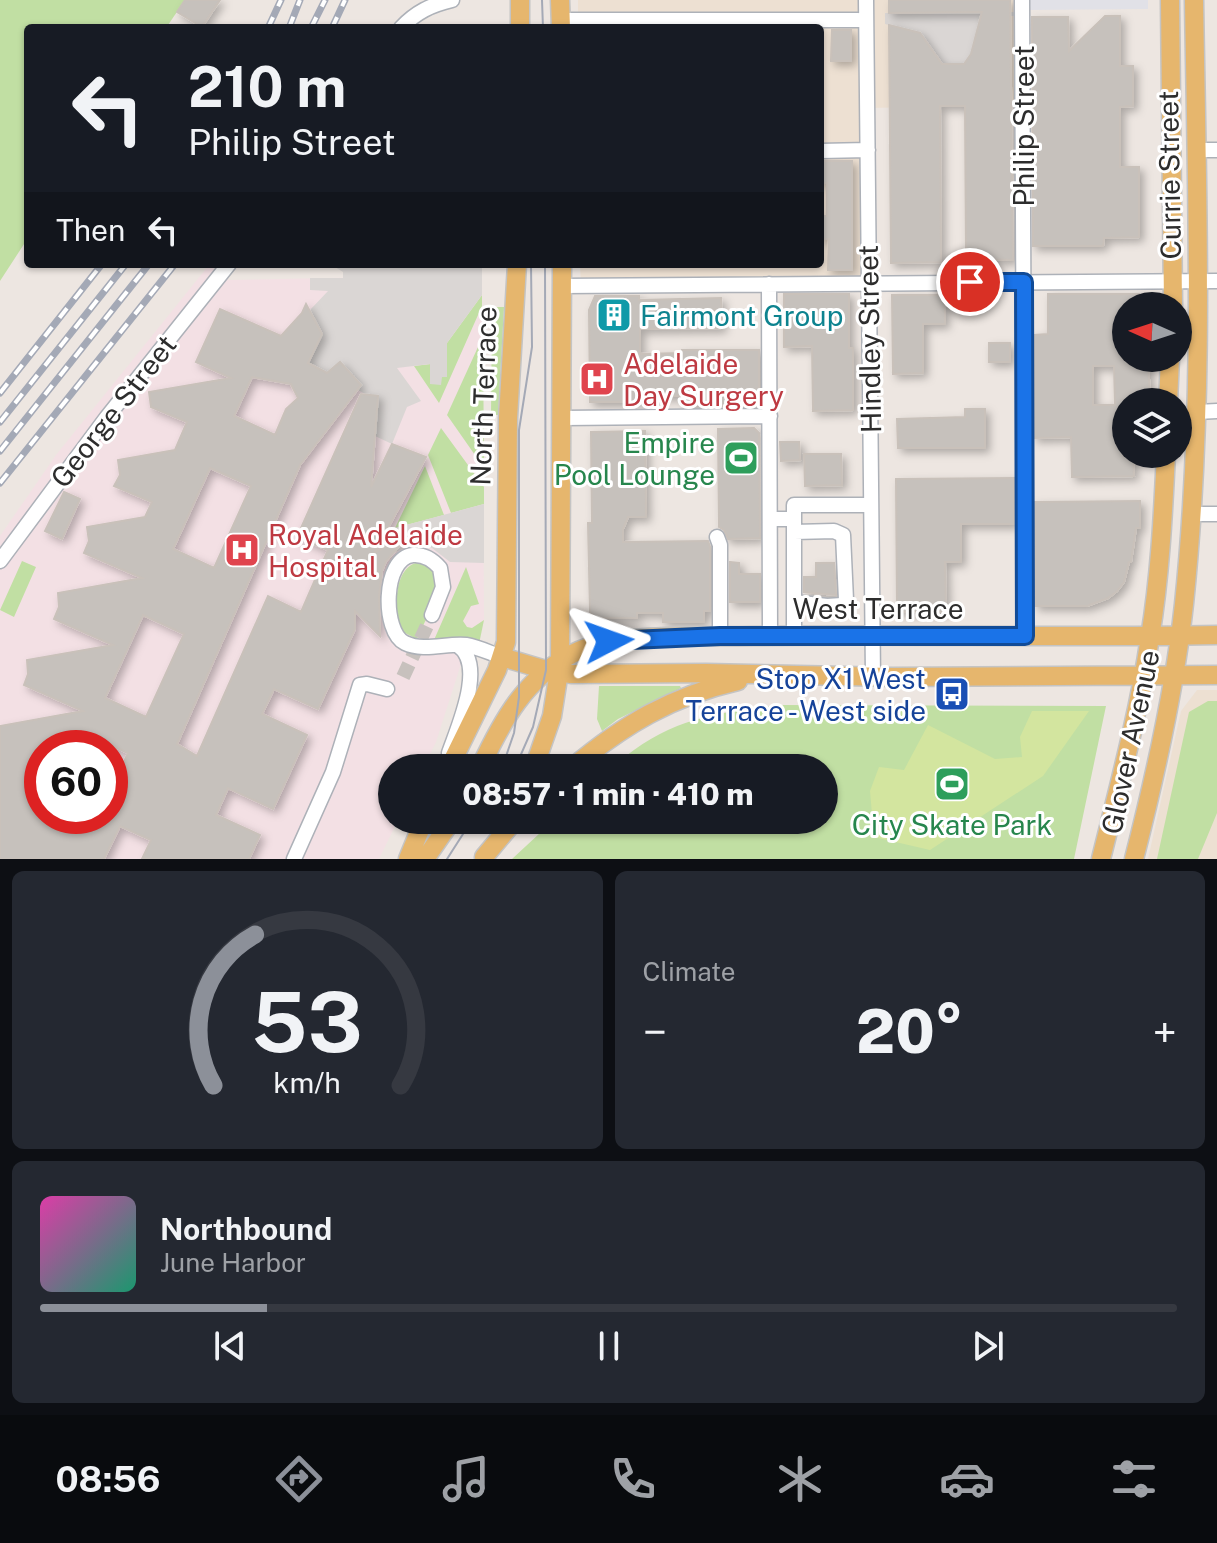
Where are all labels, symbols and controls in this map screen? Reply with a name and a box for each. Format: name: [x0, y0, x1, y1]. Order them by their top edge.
street label: Philip Street: [1007, 45, 1040, 207]
text: 210 m: [188, 54, 346, 120]
icon: left: [56, 56, 160, 160]
street label: Currie Street: [1151, 90, 1187, 260]
text: Philip Street: [188, 121, 396, 163]
icon: left: [141, 208, 185, 252]
text: Then: [56, 212, 125, 248]
street label: Hindley Street: [851, 244, 887, 434]
pin: [936, 248, 1004, 316]
icon: arrive: [948, 260, 992, 304]
north arrow: [1112, 292, 1192, 372]
map controls: [1112, 292, 1192, 468]
building icon: Fairmont Group: [595, 296, 633, 334]
place label: Fairmont Group: [640, 299, 843, 332]
street label: North Terrace: [463, 306, 503, 486]
street label: George Street: [43, 328, 183, 494]
place label: Adelaide Day Surgery: [623, 347, 784, 412]
hospital icon: Adelaide Day Surgery: [578, 360, 616, 398]
button: layers: [1112, 388, 1192, 468]
place label: Empire Pool Lounge: [554, 426, 715, 491]
sports icon: Empire Pool Lounge: [722, 439, 760, 477]
place label: Royal Adelaide Hospital: [268, 518, 463, 583]
hospital icon: Royal Adelaide Hospital: [223, 531, 261, 569]
street label: West Terrace: [792, 592, 964, 625]
position arrow: [567, 599, 651, 683]
street label: Glover Avenue: [1094, 647, 1166, 837]
place label: Stop X1 West Terrace - West side: [686, 662, 926, 727]
bus stop icon: Stop X1 West Terrace - West side: [933, 675, 971, 713]
speed limit sign: 60: [24, 730, 128, 834]
sports icon: City Skate Park: [933, 765, 971, 803]
text: 08:57 · 1 min · 410 m: [462, 776, 754, 812]
place label: City Skate Park: [852, 808, 1052, 841]
text: Climate: [643, 956, 736, 987]
text: 53: [252, 973, 363, 1071]
text: 20°: [856, 996, 963, 1067]
text: −: [643, 1006, 667, 1058]
text: +: [1153, 1006, 1177, 1058]
text: km/h: [274, 1066, 341, 1099]
text: Northbound: [160, 1211, 332, 1247]
text: June Harbor: [160, 1247, 306, 1278]
icon: previous: [208, 1324, 252, 1368]
icon: pause: [587, 1324, 631, 1368]
icon: next: [966, 1324, 1010, 1368]
icon: directions: [271, 1451, 327, 1507]
icon: music: [438, 1451, 494, 1507]
icon: phone: [605, 1451, 661, 1507]
icon: climate: [772, 1451, 828, 1507]
icon: car: [939, 1451, 995, 1507]
icon: filters: [1106, 1451, 1162, 1507]
text: 08:56: [55, 1458, 160, 1500]

